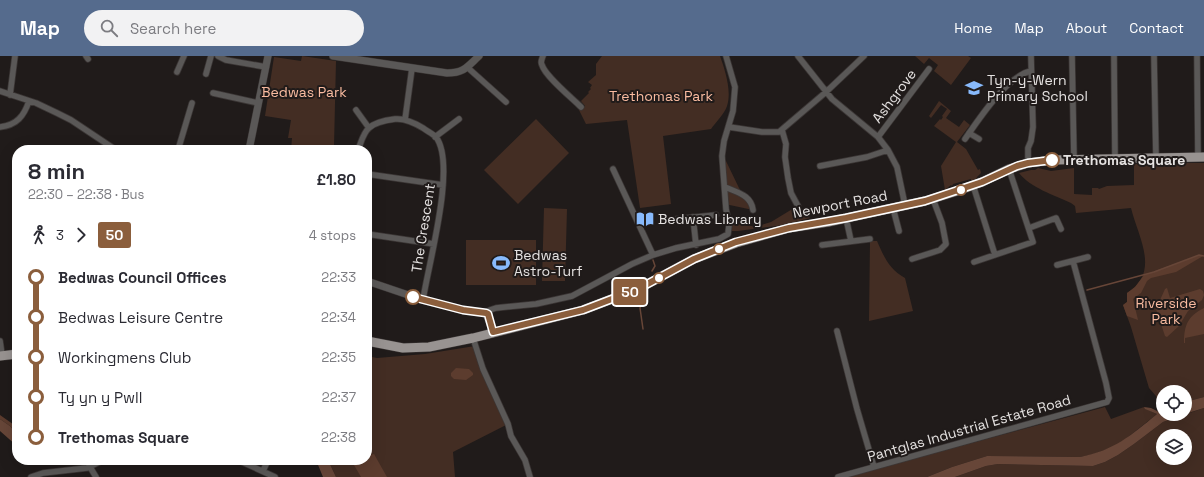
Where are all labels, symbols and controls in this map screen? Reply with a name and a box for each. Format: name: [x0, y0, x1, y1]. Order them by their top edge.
search box: [84, 10, 364, 46]
text: Map: [20, 16, 60, 41]
icon: search: [98, 17, 120, 39]
text: Search here: [130, 19, 216, 38]
text: Home: [954, 19, 992, 37]
text: Map: [1014, 19, 1044, 37]
text: About: [1066, 19, 1107, 37]
text: Contact: [1129, 19, 1184, 37]
street label: Ashgrove: [868, 66, 920, 126]
place label: Tyn-y-Wern Primary School: [987, 71, 1088, 105]
school or university icon: Tyn-y-Wern Primary School: [964, 78, 984, 98]
park label: Bedwas Park: [261, 83, 347, 101]
park label: Trethomas Park: [609, 87, 713, 105]
place label: Trethomas Square: [1063, 151, 1185, 169]
marker: Trethomas Square: [1044, 152, 1060, 168]
text: 8 min: [28, 157, 85, 185]
text: £1.80: [316, 170, 356, 189]
street label: The Crescent: [407, 182, 439, 274]
unlabelled marker: [955, 184, 967, 196]
text: 22:30 – 22:38 · Bus: [28, 186, 144, 203]
street label: Newport Road: [791, 186, 889, 222]
library icon: Bedwas Library: [635, 209, 655, 229]
place label: Bedwas Library: [658, 210, 762, 228]
icon: walk: [28, 224, 50, 246]
icon: forward: [70, 224, 92, 246]
text: 50: [106, 226, 123, 244]
text: 3: [56, 227, 64, 244]
text: 4 stops: [309, 227, 356, 244]
unlabelled marker: [713, 243, 725, 255]
place label: Bedwas Astro-Turf: [514, 246, 583, 280]
sports icon: Bedwas Astro-Turf: [491, 253, 511, 273]
text: Bedwas Council Offices: [58, 268, 227, 287]
text: 22:33: [321, 269, 356, 286]
unlabelled marker: [653, 272, 665, 284]
line badge: 50: [612, 279, 648, 305]
text: 50: [621, 283, 639, 301]
unlabelled marker: [405, 289, 421, 305]
park label: Riverside Park: [1135, 294, 1197, 328]
text: Bedwas Leisure Centre: [58, 308, 223, 327]
text: 22:34: [321, 309, 356, 326]
text: Workingmens Club: [58, 348, 191, 367]
text: 22:35: [321, 349, 356, 366]
map controls: [1156, 385, 1192, 465]
button: locate: [1156, 385, 1192, 421]
text: Ty yn y Pwll: [58, 388, 142, 407]
text: 22:37: [322, 389, 356, 406]
street label: Pantglas Industrial Estate Road: [865, 390, 1073, 466]
text: Trethomas Square: [58, 428, 189, 447]
text: 22:38: [321, 429, 356, 446]
button: layers: [1156, 429, 1192, 465]

